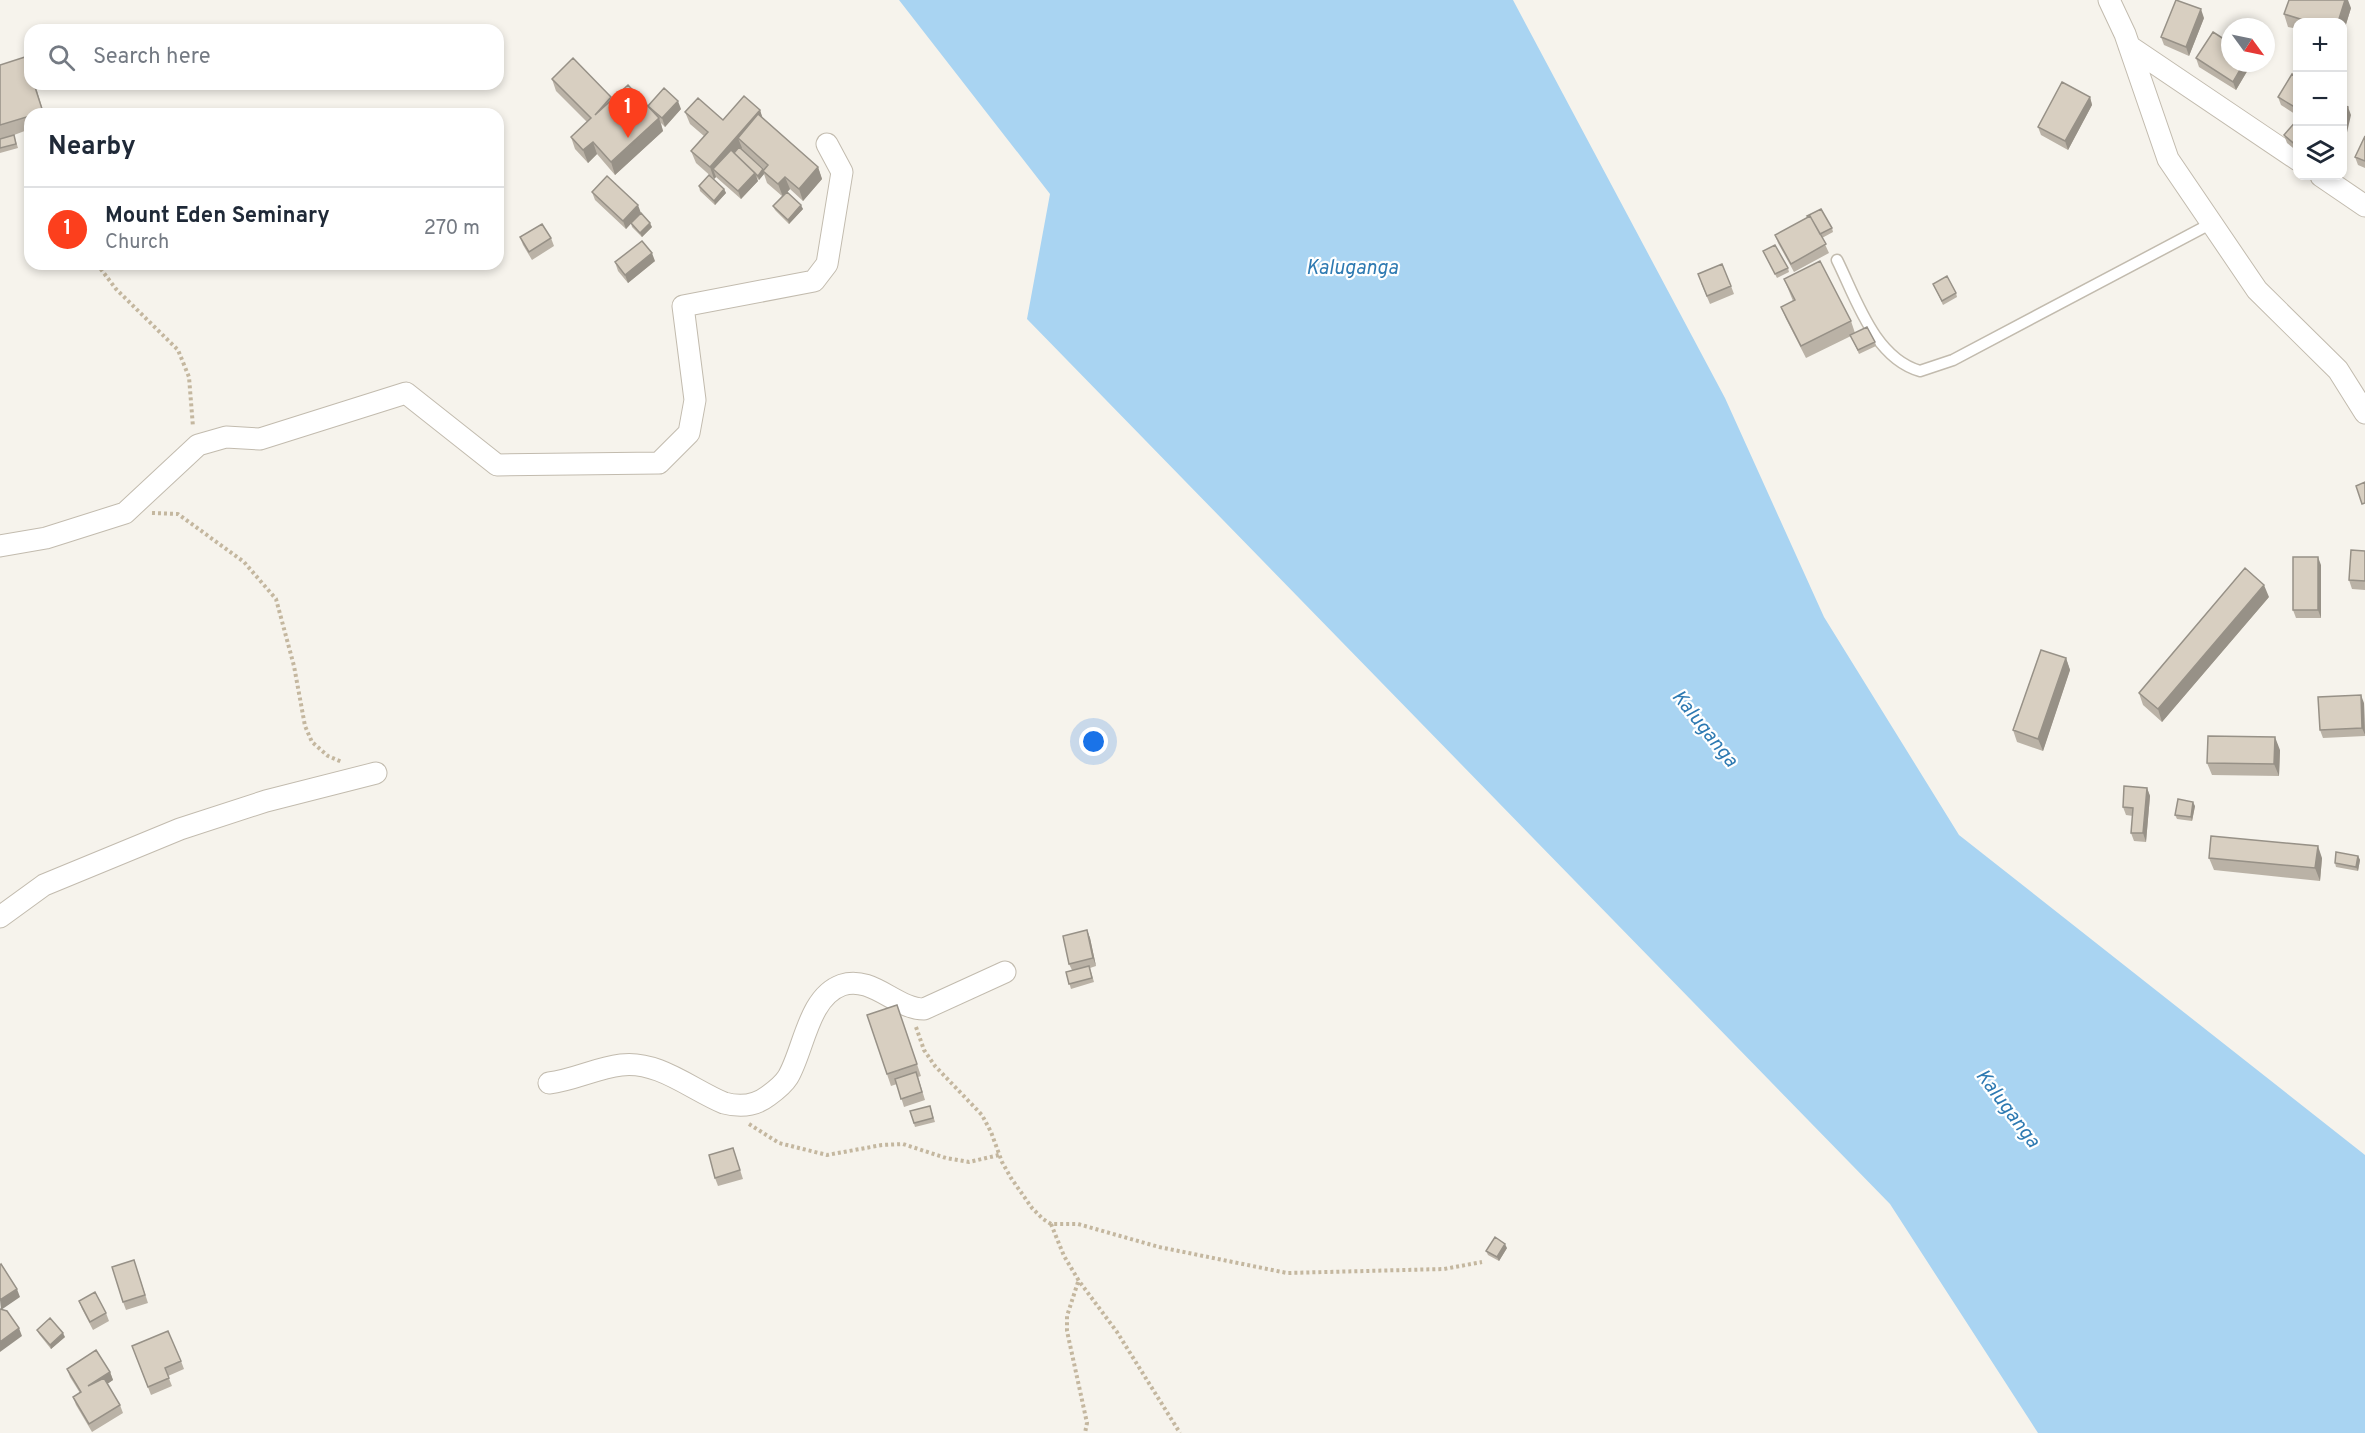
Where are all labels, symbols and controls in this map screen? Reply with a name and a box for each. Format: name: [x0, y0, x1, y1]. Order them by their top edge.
north arrow: [2221, 18, 2275, 72]
map controls: [2293, 18, 2347, 180]
button: +: [2293, 18, 2347, 72]
search box: [24, 24, 504, 90]
icon: search: [45, 41, 78, 74]
text: Search here: [93, 44, 211, 71]
button: −: [2293, 72, 2347, 126]
pin: 1: [608, 88, 648, 138]
button: layers: [2293, 126, 2347, 180]
text: Nearby: [48, 131, 136, 164]
text: Mount Eden Seminary: [105, 203, 330, 230]
text: 1: [64, 216, 72, 242]
text: 270 m: [424, 216, 480, 242]
text: Church: [105, 230, 169, 256]
water label: Kaluganga: [1306, 256, 1399, 282]
water label: Kaluganga: [1665, 685, 1743, 773]
your location: [1079, 727, 1108, 756]
water label: Kaluganga: [1969, 1064, 2045, 1154]

